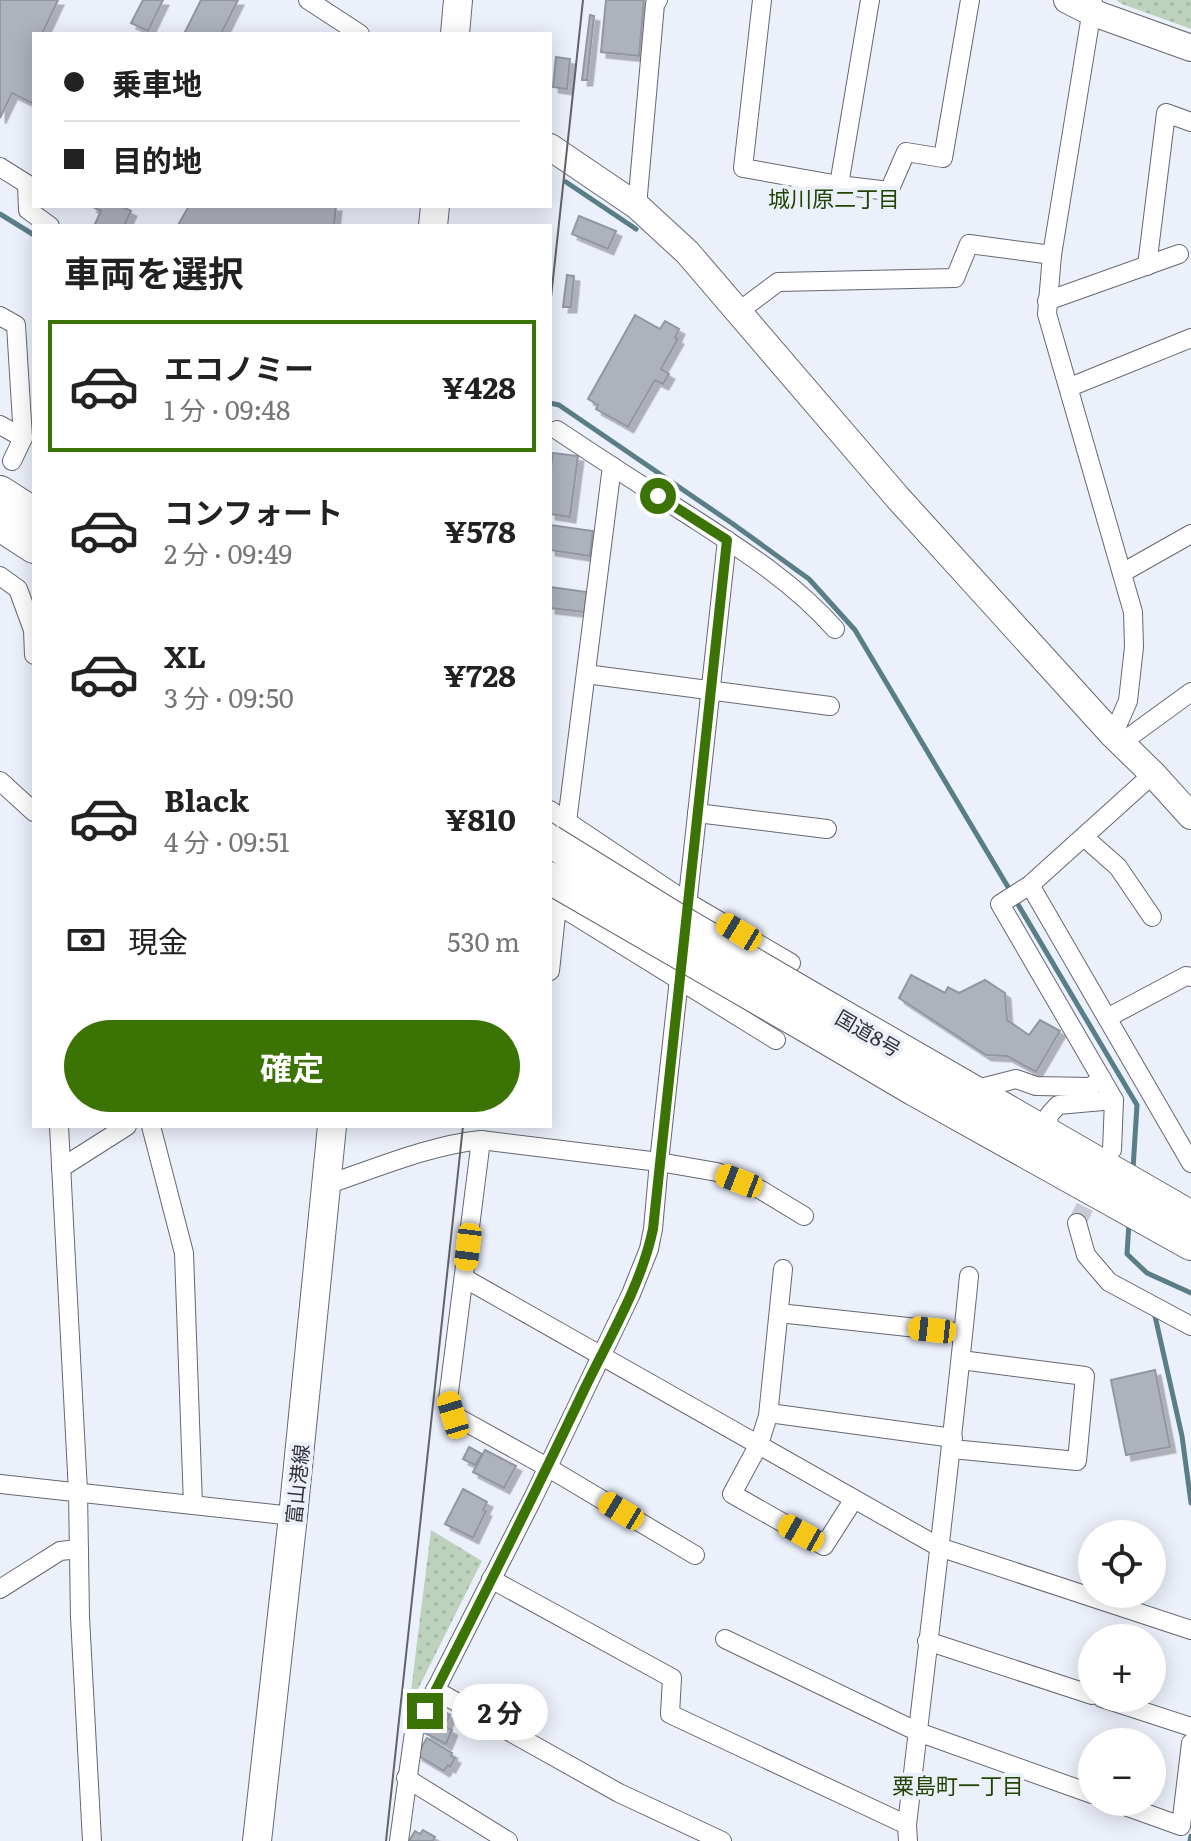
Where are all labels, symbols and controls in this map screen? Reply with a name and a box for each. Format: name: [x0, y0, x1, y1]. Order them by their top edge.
text: 乗車地: [112, 60, 202, 104]
text: 目的地: [112, 137, 202, 181]
district label: 城川原二丁目: [768, 181, 900, 214]
text: 車両を選択: [64, 245, 244, 298]
text: エコノミー: [164, 345, 314, 389]
icon: car: [68, 350, 140, 422]
text: ¥428: [442, 364, 516, 408]
text: 1 分 · 09:48: [164, 389, 290, 428]
route start: [640, 478, 676, 514]
text: コンフォート: [164, 489, 343, 533]
icon: car: [68, 494, 140, 566]
text: ¥578: [444, 508, 516, 552]
text: 2 分 · 09:49: [164, 533, 292, 572]
text: XL: [164, 633, 206, 677]
icon: car: [68, 638, 140, 710]
text: ¥728: [443, 652, 516, 696]
text: 3 分 · 09:50: [164, 677, 294, 716]
text: Black: [164, 777, 249, 821]
icon: car: [68, 782, 140, 854]
text: ¥810: [445, 796, 516, 840]
text: 4 分 · 09:51: [164, 821, 290, 860]
car: [712, 909, 766, 955]
icon: cash: [64, 918, 108, 962]
text: 現金: [128, 918, 188, 962]
text: 530 m: [447, 921, 520, 960]
street label: 国道8号: [831, 1001, 907, 1063]
button: 確定: [64, 1020, 520, 1112]
car: [712, 1161, 766, 1201]
car: [453, 1222, 483, 1272]
car: [907, 1316, 957, 1344]
car: [435, 1389, 471, 1441]
street label: 富山港線: [277, 1443, 315, 1525]
car: [594, 1488, 648, 1534]
car: [774, 1511, 828, 1555]
map controls: [1078, 1520, 1166, 1816]
button: locate: [1078, 1520, 1166, 1608]
button: +: [1078, 1624, 1166, 1712]
callout: 2 分: [453, 1683, 549, 1739]
text: 2 分: [477, 1692, 523, 1731]
route end: [407, 1693, 443, 1729]
button: −: [1078, 1728, 1166, 1816]
district label: 粟島町一丁目: [892, 1768, 1024, 1801]

